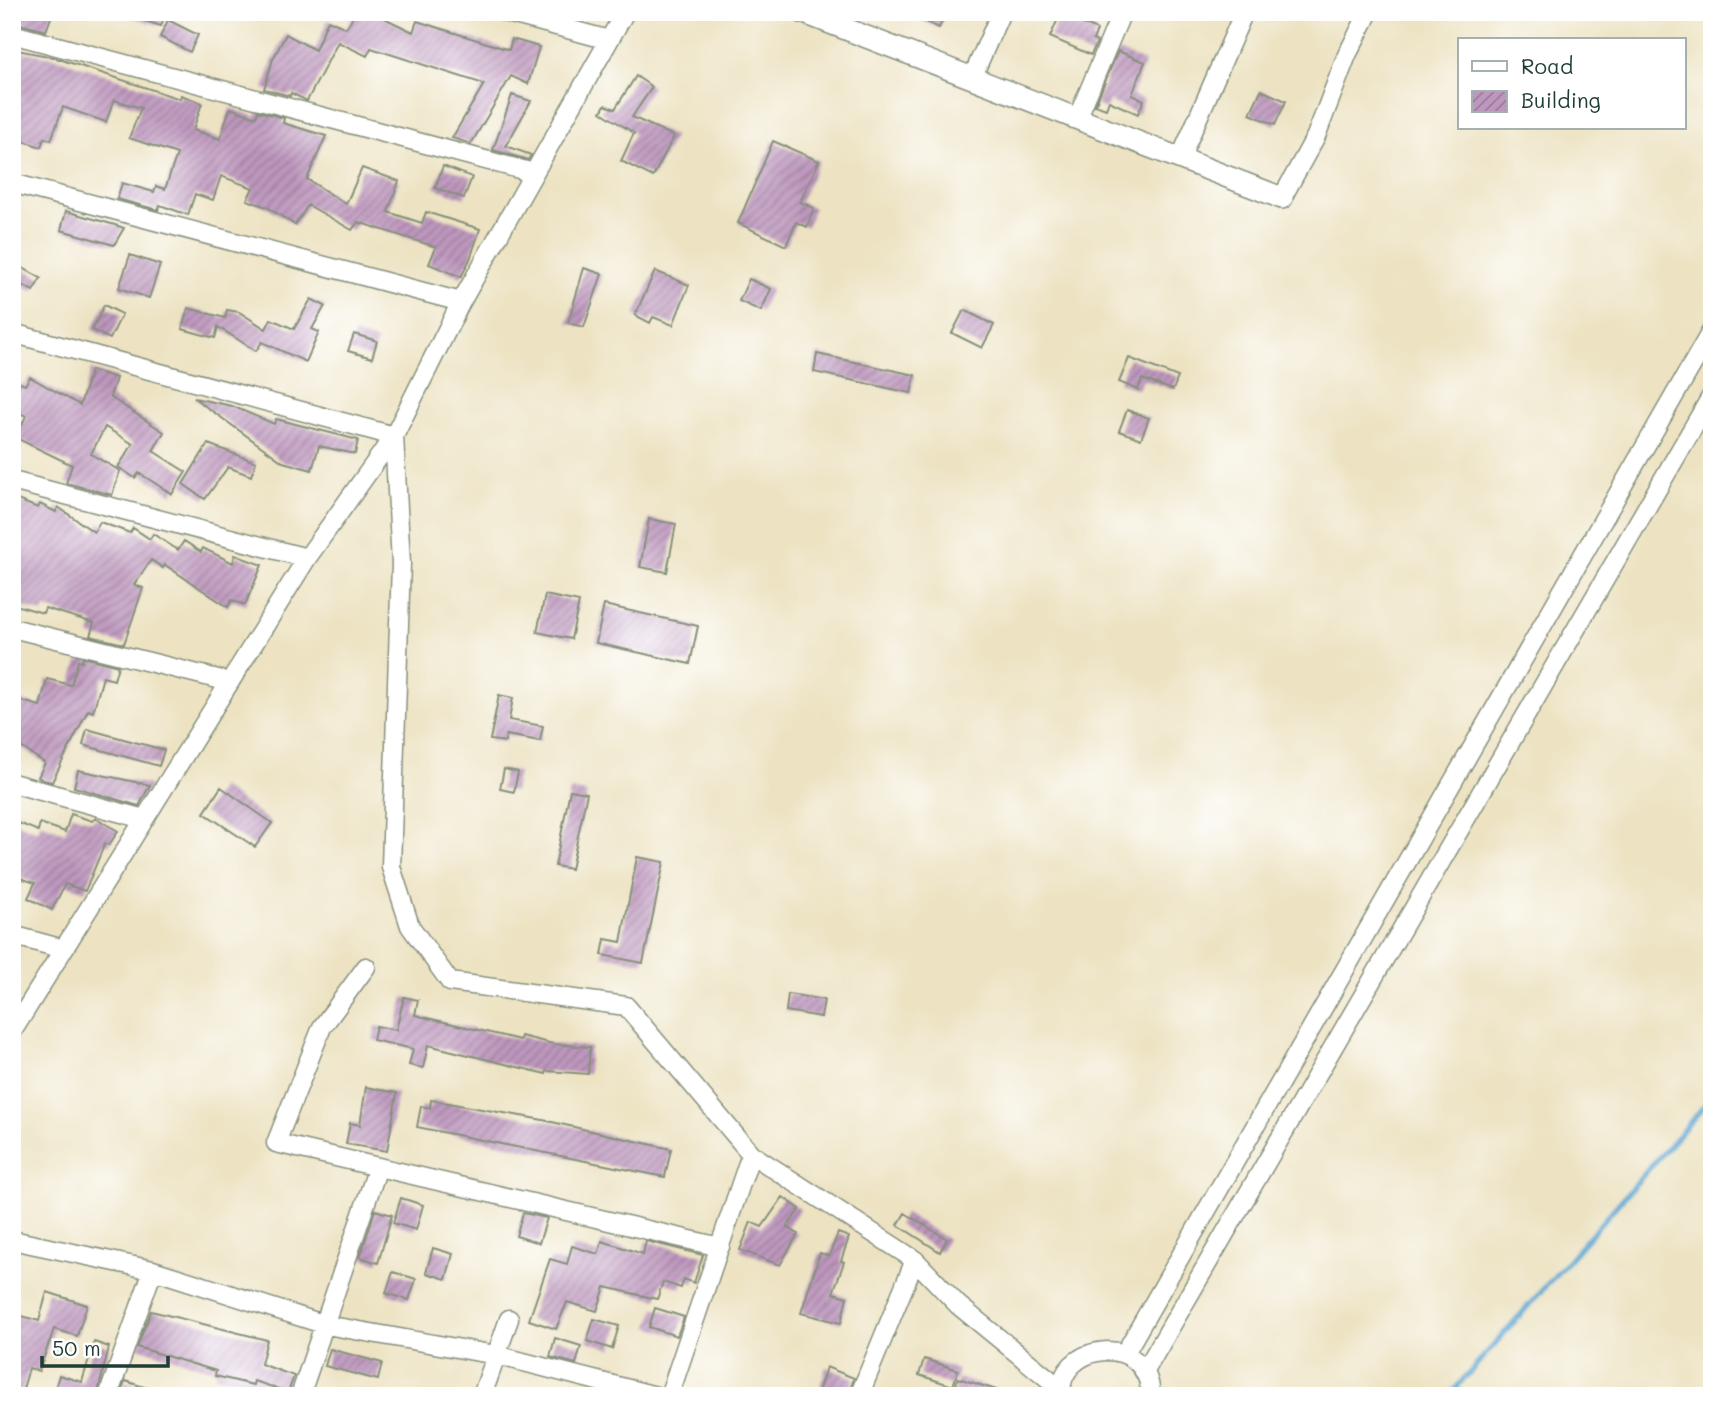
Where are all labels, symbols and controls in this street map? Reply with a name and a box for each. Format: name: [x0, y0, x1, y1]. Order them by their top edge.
legend: [1458, 38, 1686, 130]
text: Road: [1521, 52, 1573, 79]
text: Building: [1521, 86, 1601, 113]
scale bar: [42, 1324, 168, 1368]
text: 50 m: [52, 1334, 101, 1361]

